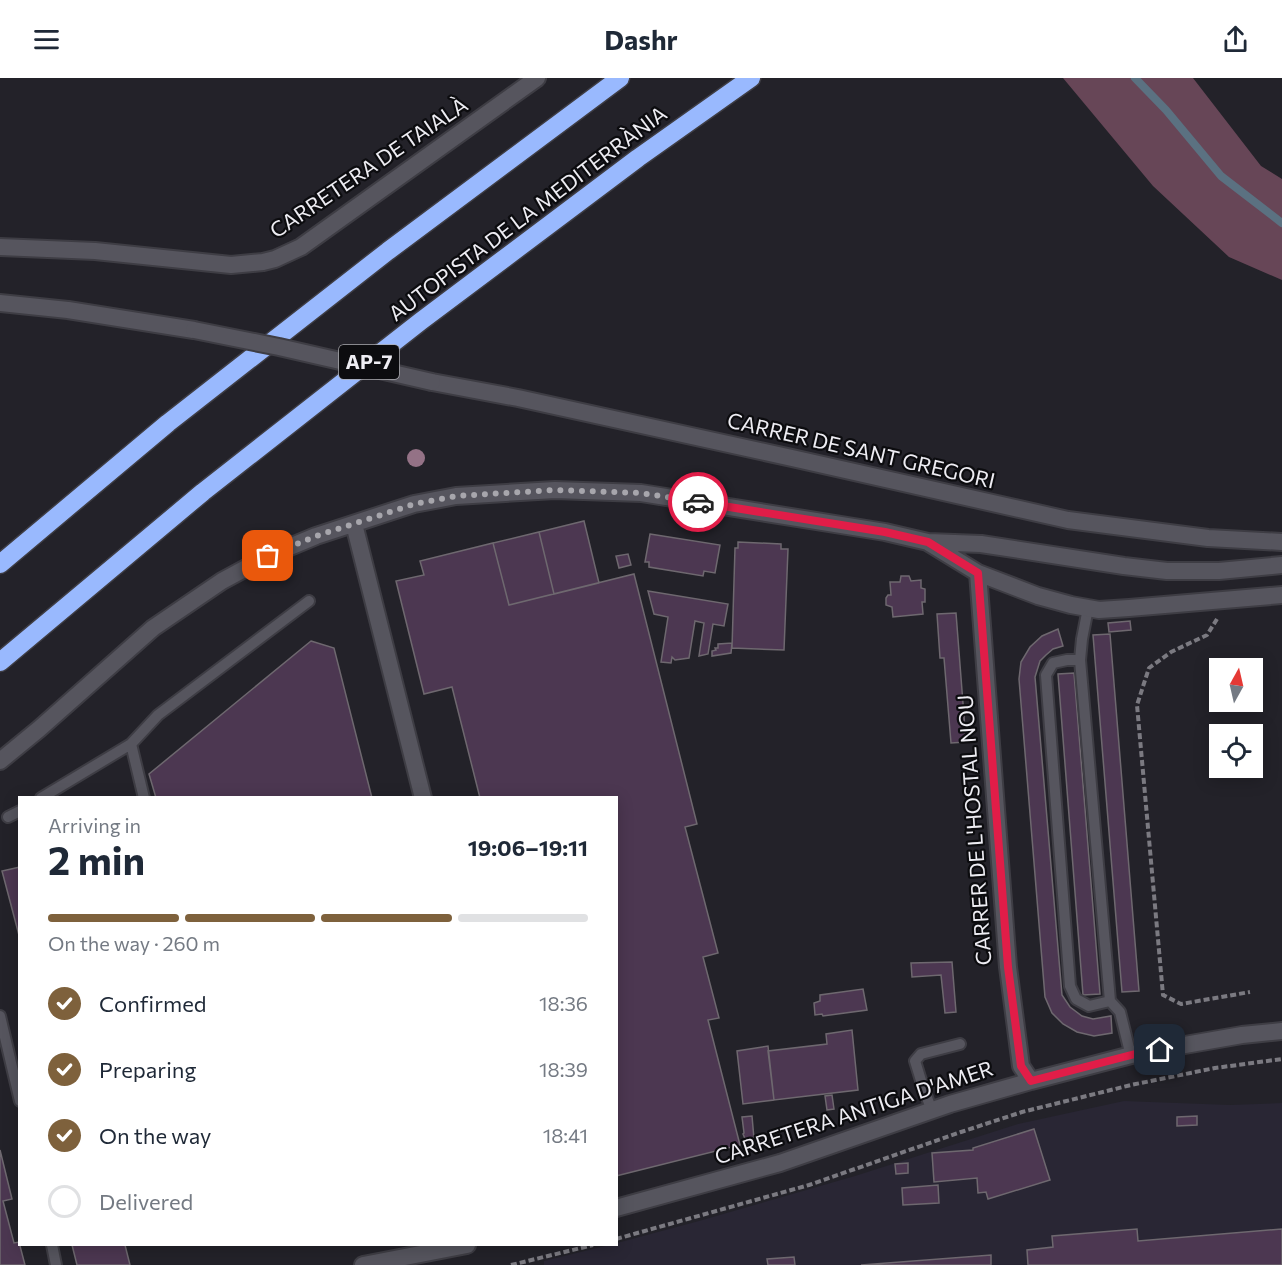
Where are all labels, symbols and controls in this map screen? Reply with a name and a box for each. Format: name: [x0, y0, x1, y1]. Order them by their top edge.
icon: menu: [30, 23, 63, 56]
text: Dashr: [604, 23, 678, 56]
icon: share: [1219, 23, 1252, 56]
street label: CARRETERA DE TAIALÀ: [265, 91, 472, 242]
street label: AUTOPISTA DE LA MEDITERRÀNIA: [383, 100, 671, 326]
road number: AP-7: [339, 345, 399, 379]
street label: CARRER DE SANT GREGORI: [725, 407, 998, 493]
courier: [668, 472, 728, 532]
icon: car: [682, 486, 715, 519]
pin: [242, 530, 293, 581]
icon: bag: [251, 539, 284, 572]
north arrow: [1209, 658, 1263, 712]
map controls: [1209, 658, 1263, 778]
street label: CARRER DE L'HOSTAL NOU: [952, 694, 995, 966]
button: locate: [1209, 724, 1263, 778]
text: Arriving in: [48, 813, 141, 837]
text: 19:06–19:11: [468, 834, 588, 861]
text: 2 min: [48, 835, 145, 883]
text: On the way · 260 m: [48, 931, 220, 955]
icon: check: [48, 987, 81, 1020]
text: Confirmed: [99, 990, 206, 1017]
text: 18:36: [539, 991, 588, 1015]
pin: [1134, 1024, 1185, 1075]
icon: home: [1143, 1033, 1176, 1066]
icon: check: [48, 1053, 81, 1086]
street label: CARRETERA ANTIGA D'AMER: [711, 1055, 996, 1168]
text: Preparing: [99, 1056, 196, 1083]
text: 18:39: [539, 1057, 588, 1081]
icon: check: [48, 1119, 81, 1152]
text: On the way: [99, 1122, 211, 1149]
text: 18:41: [543, 1123, 588, 1147]
text: Delivered: [99, 1188, 193, 1215]

